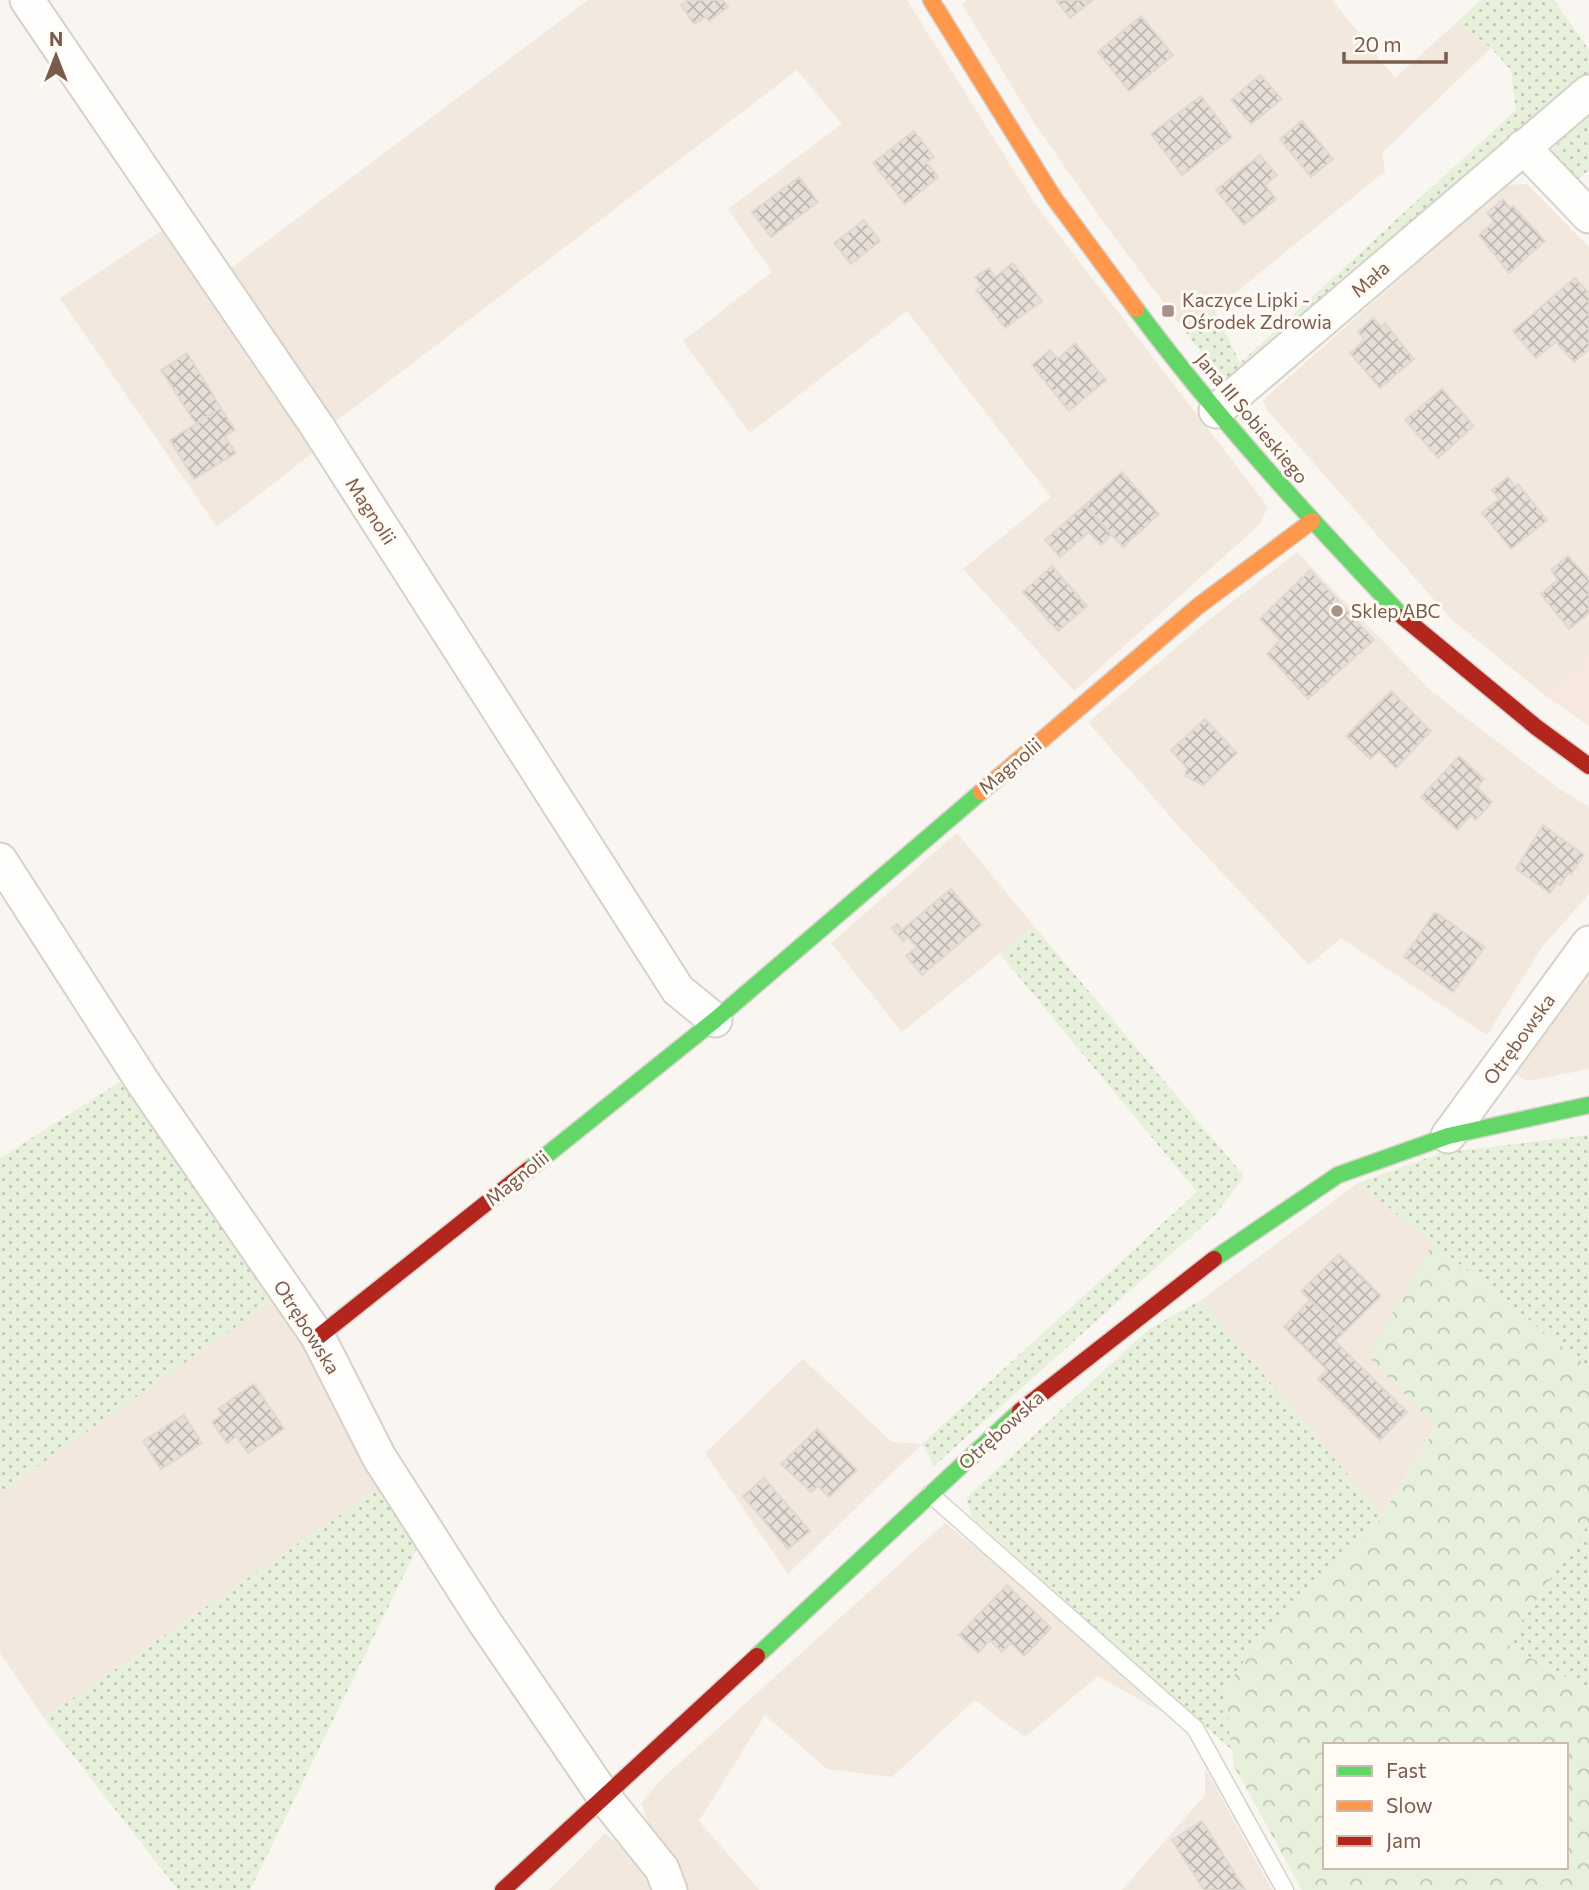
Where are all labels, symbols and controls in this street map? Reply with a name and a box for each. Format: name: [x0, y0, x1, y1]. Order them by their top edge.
north arrow: [21, 21, 91, 91]
scale bar: [1344, 21, 1446, 65]
text: N: [49, 27, 63, 50]
text: 20 m: [1354, 31, 1402, 56]
street label: Mała: [1346, 256, 1394, 302]
place label: Kaczyce Lipki - Ośrodek Zdrowia: [1182, 288, 1332, 333]
marker: Kaczyce Lipki - Ośrodek Zdrowia: [1160, 303, 1176, 319]
street label: Jana III Sobieskiego: [1191, 348, 1314, 488]
street label: Magnolii: [341, 473, 402, 548]
place label: Sklep ABC: [1351, 599, 1441, 622]
marker: Sklep ABC: [1329, 603, 1345, 619]
street label: Magnolii: [974, 733, 1046, 799]
street label: Otrębowska: [1478, 989, 1559, 1089]
street label: Magnolii: [480, 1145, 553, 1210]
street label: Otrębowska: [269, 1275, 345, 1378]
street label: Otrębowska: [953, 1385, 1048, 1474]
legend: [1323, 1743, 1568, 1869]
text: Fast: [1386, 1757, 1427, 1782]
text: Slow: [1386, 1792, 1433, 1817]
text: Jam: [1386, 1827, 1421, 1852]

